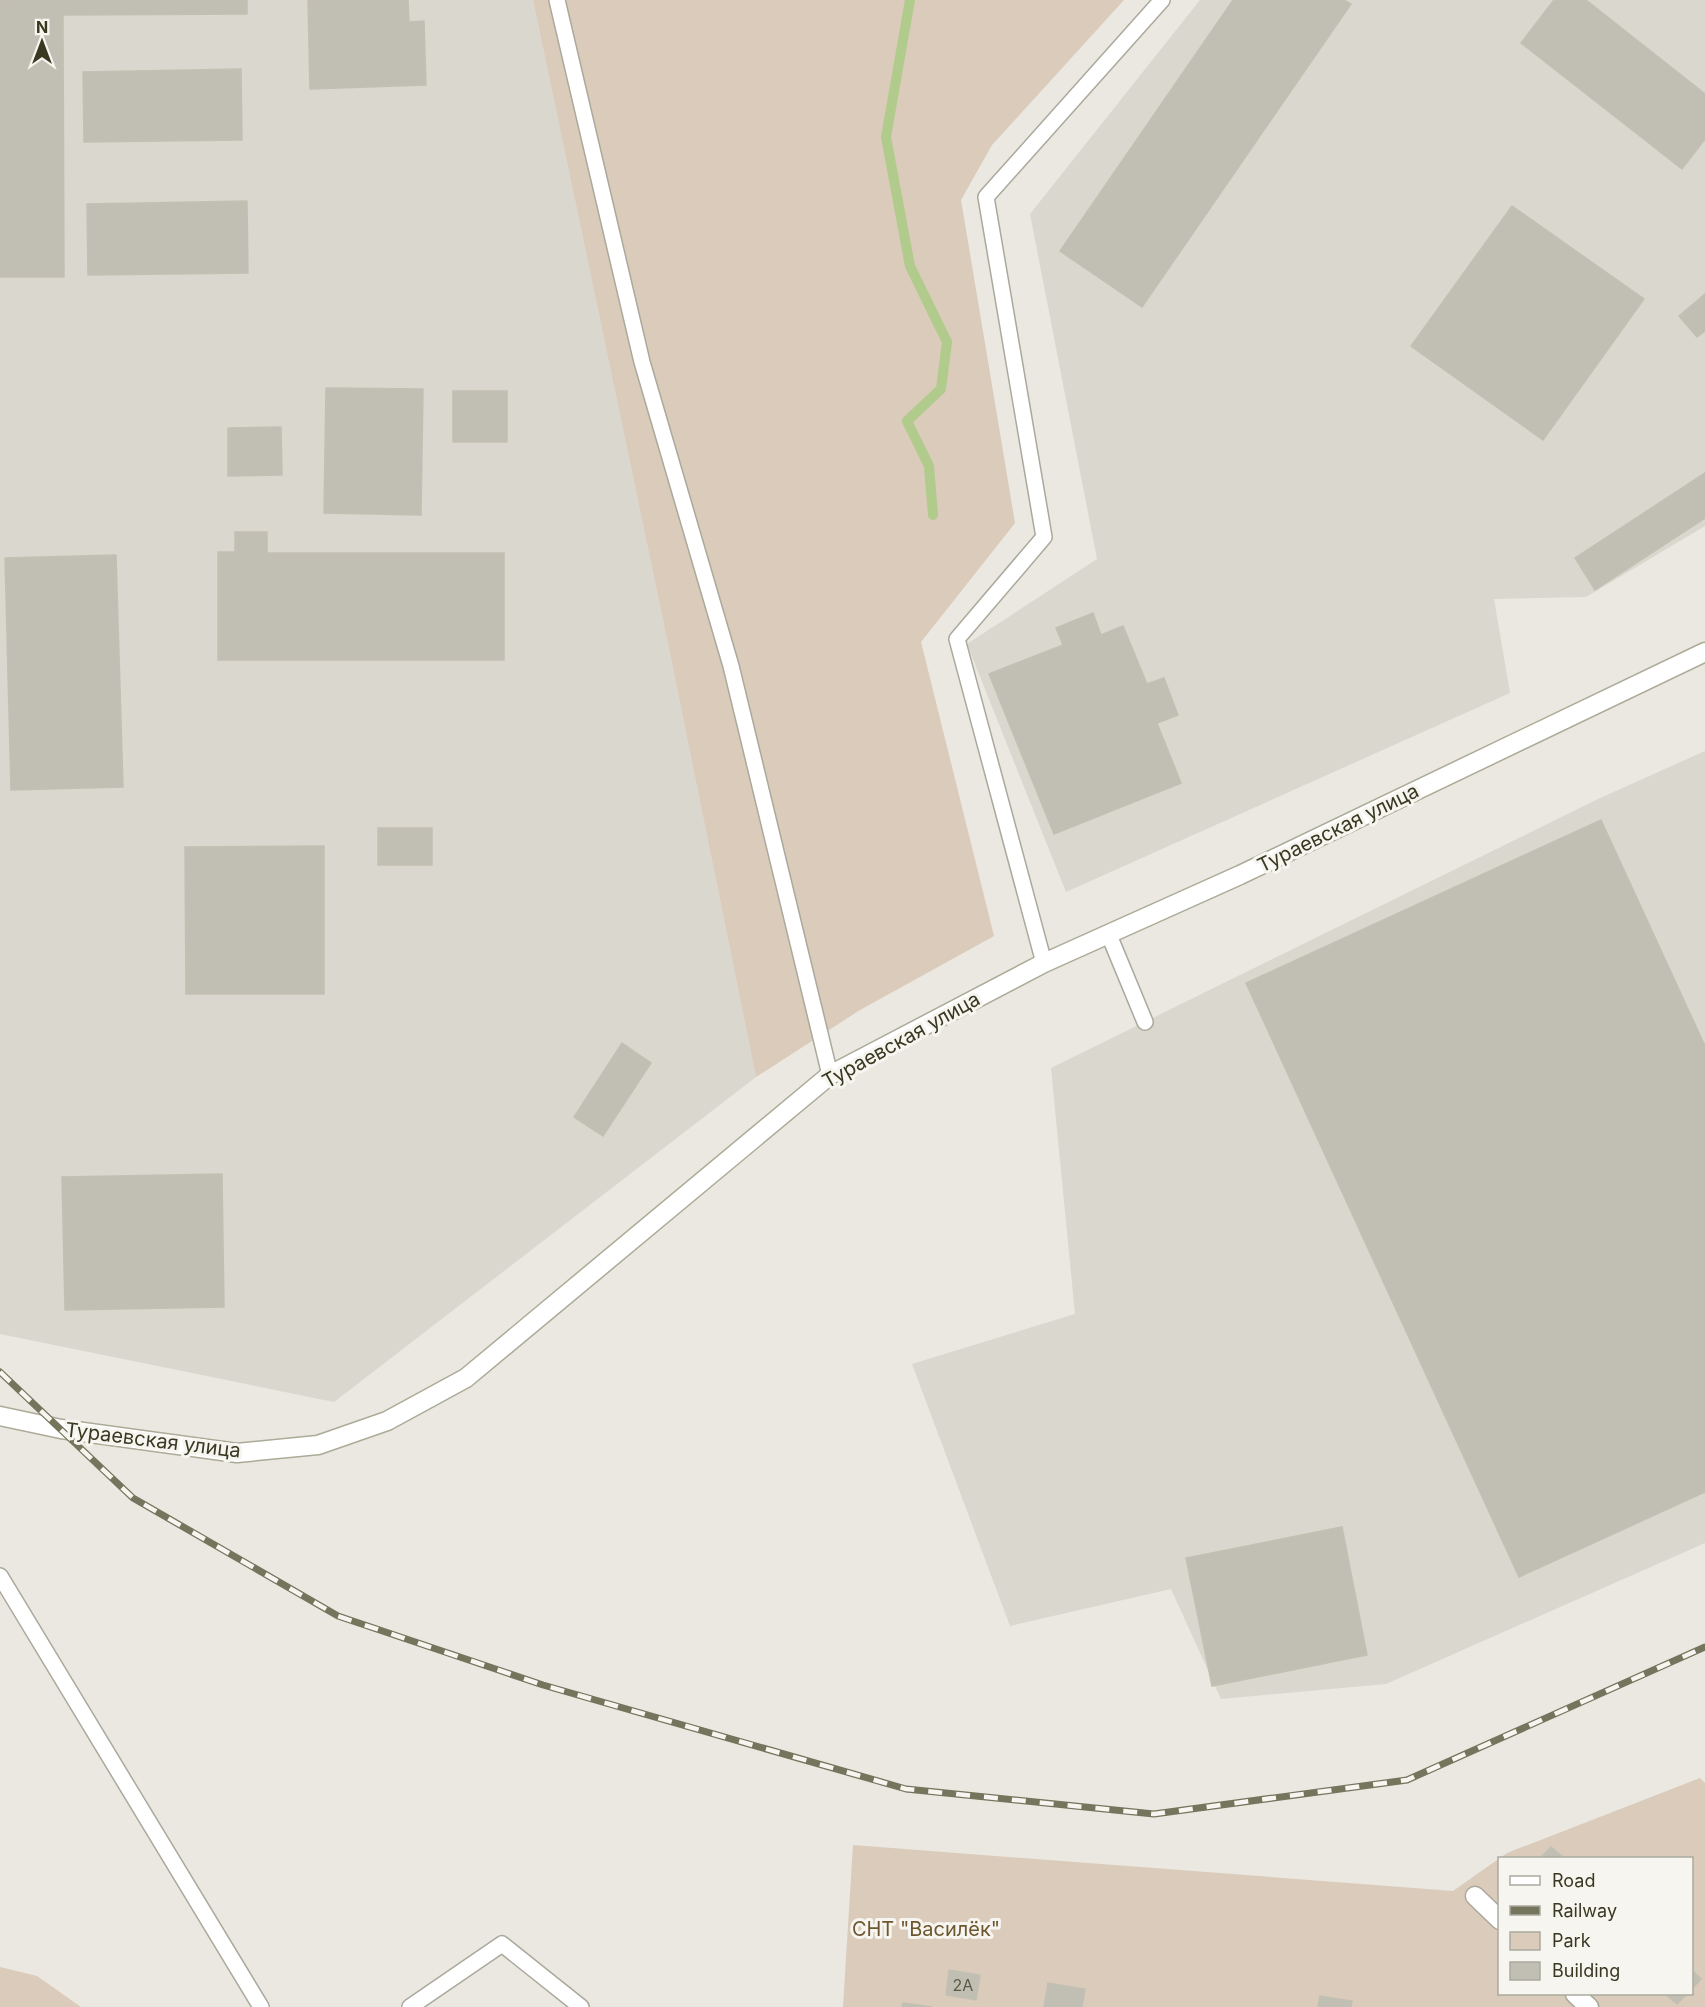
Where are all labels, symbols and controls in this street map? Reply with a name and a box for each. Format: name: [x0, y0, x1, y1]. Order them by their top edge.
north arrow: [12, 12, 72, 72]
text: N: [36, 17, 48, 37]
street label: Тураевская улица: [1253, 779, 1423, 877]
street label: Тураевская улица: [818, 987, 984, 1093]
street label: Тураевская улица: [64, 1417, 242, 1463]
legend: [1498, 1857, 1693, 1995]
text: Road: [1552, 1870, 1595, 1891]
text: Railway: [1552, 1900, 1617, 1921]
park label: СНТ "Василёк": [852, 1917, 1000, 1941]
text: Park: [1552, 1930, 1591, 1951]
text: Building: [1552, 1960, 1620, 1981]
house number: 2А: [953, 1975, 973, 1995]

